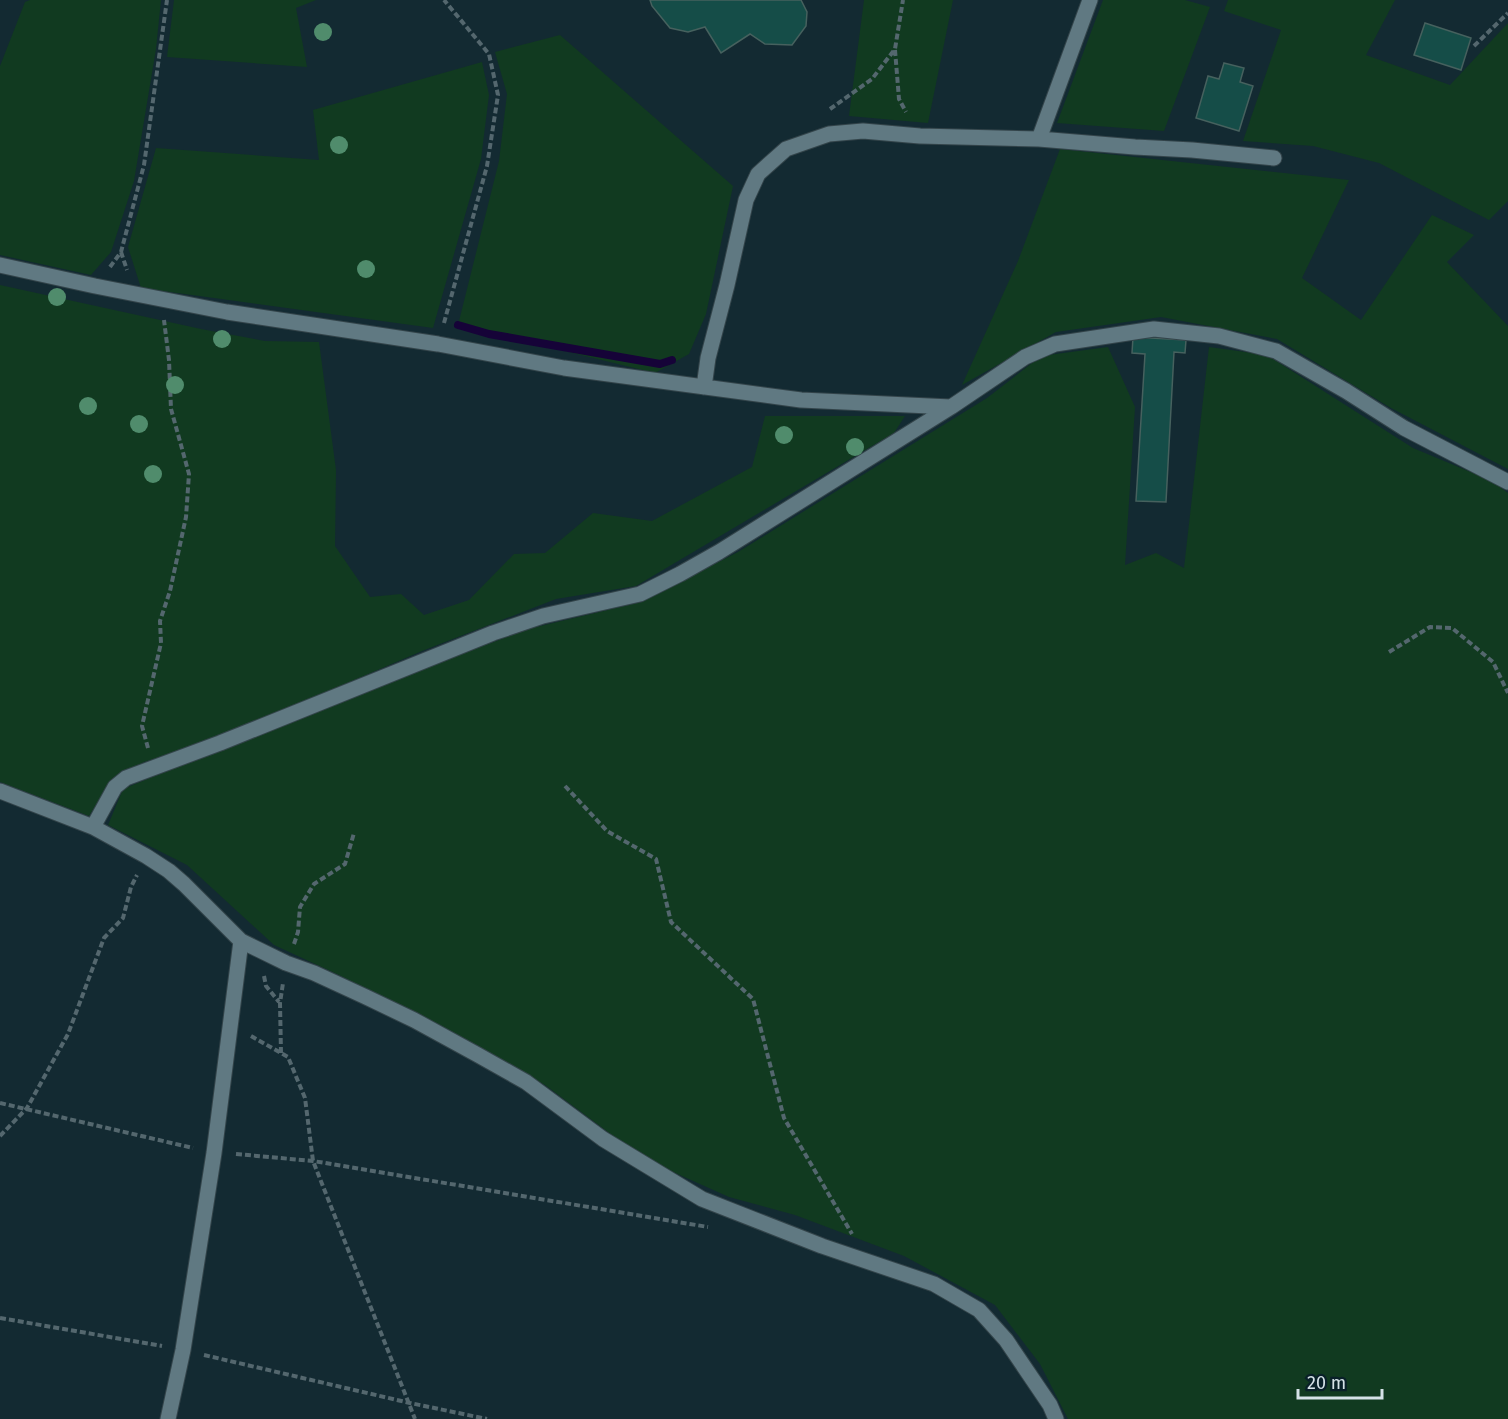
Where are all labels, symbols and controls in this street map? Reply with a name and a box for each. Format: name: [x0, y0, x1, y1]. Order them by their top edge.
scale bar: [1298, 1362, 1382, 1400]
text: 20 m: [1307, 1372, 1346, 1394]

